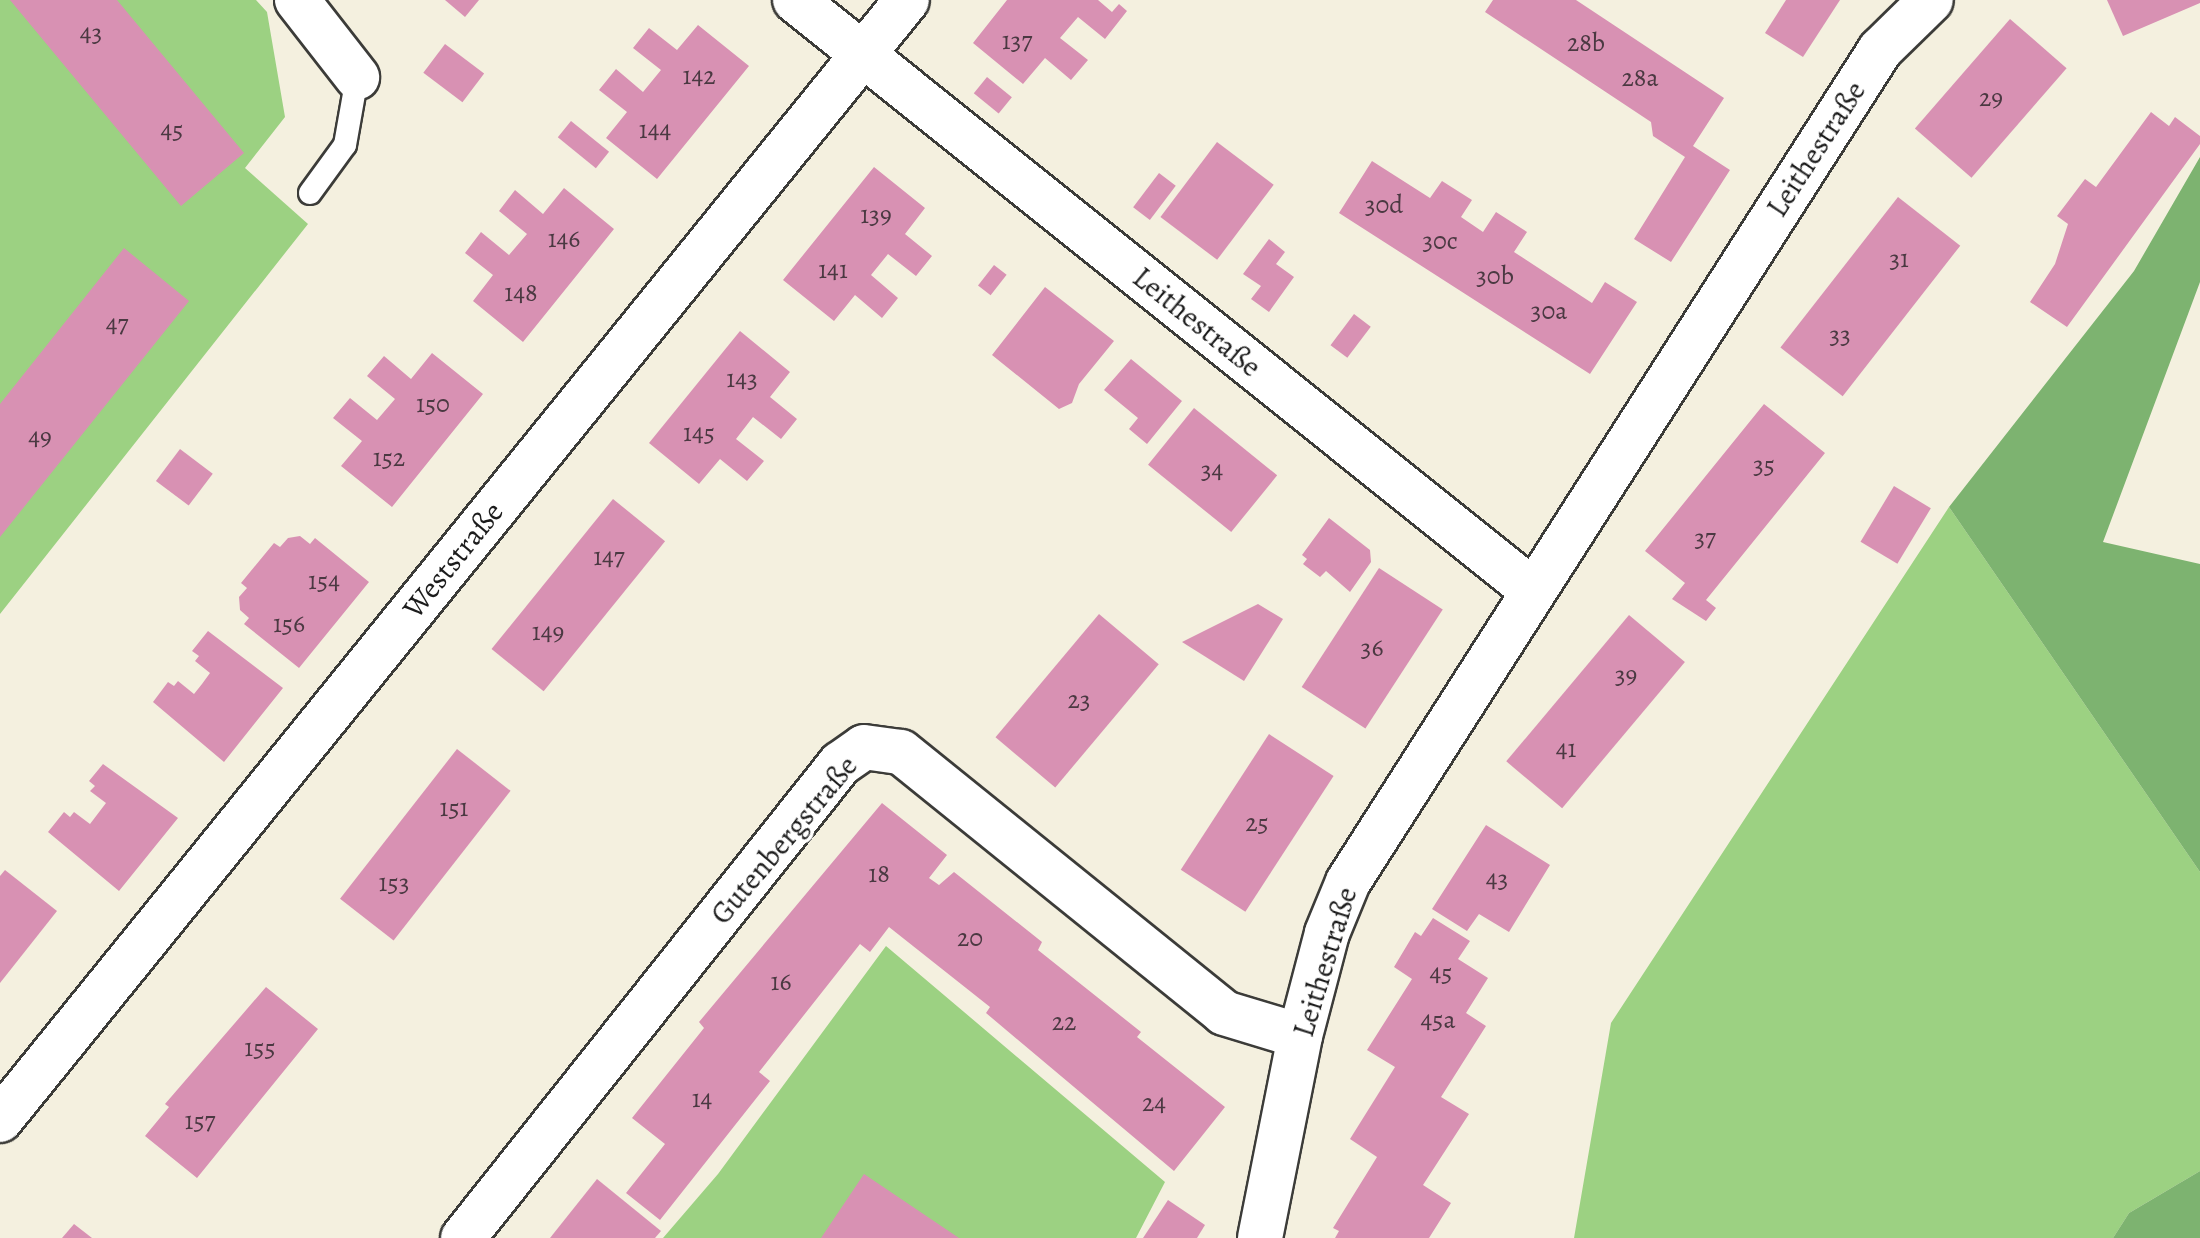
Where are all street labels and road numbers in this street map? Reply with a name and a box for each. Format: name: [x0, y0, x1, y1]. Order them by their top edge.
street label: Leithestraße: [1759, 74, 1873, 224]
street label: Leithestraße: [1126, 259, 1268, 385]
street label: Weststraße: [395, 495, 511, 625]
street label: Gutenbergstraße: [703, 748, 865, 932]
street label: Leithestraße: [1285, 883, 1365, 1041]

